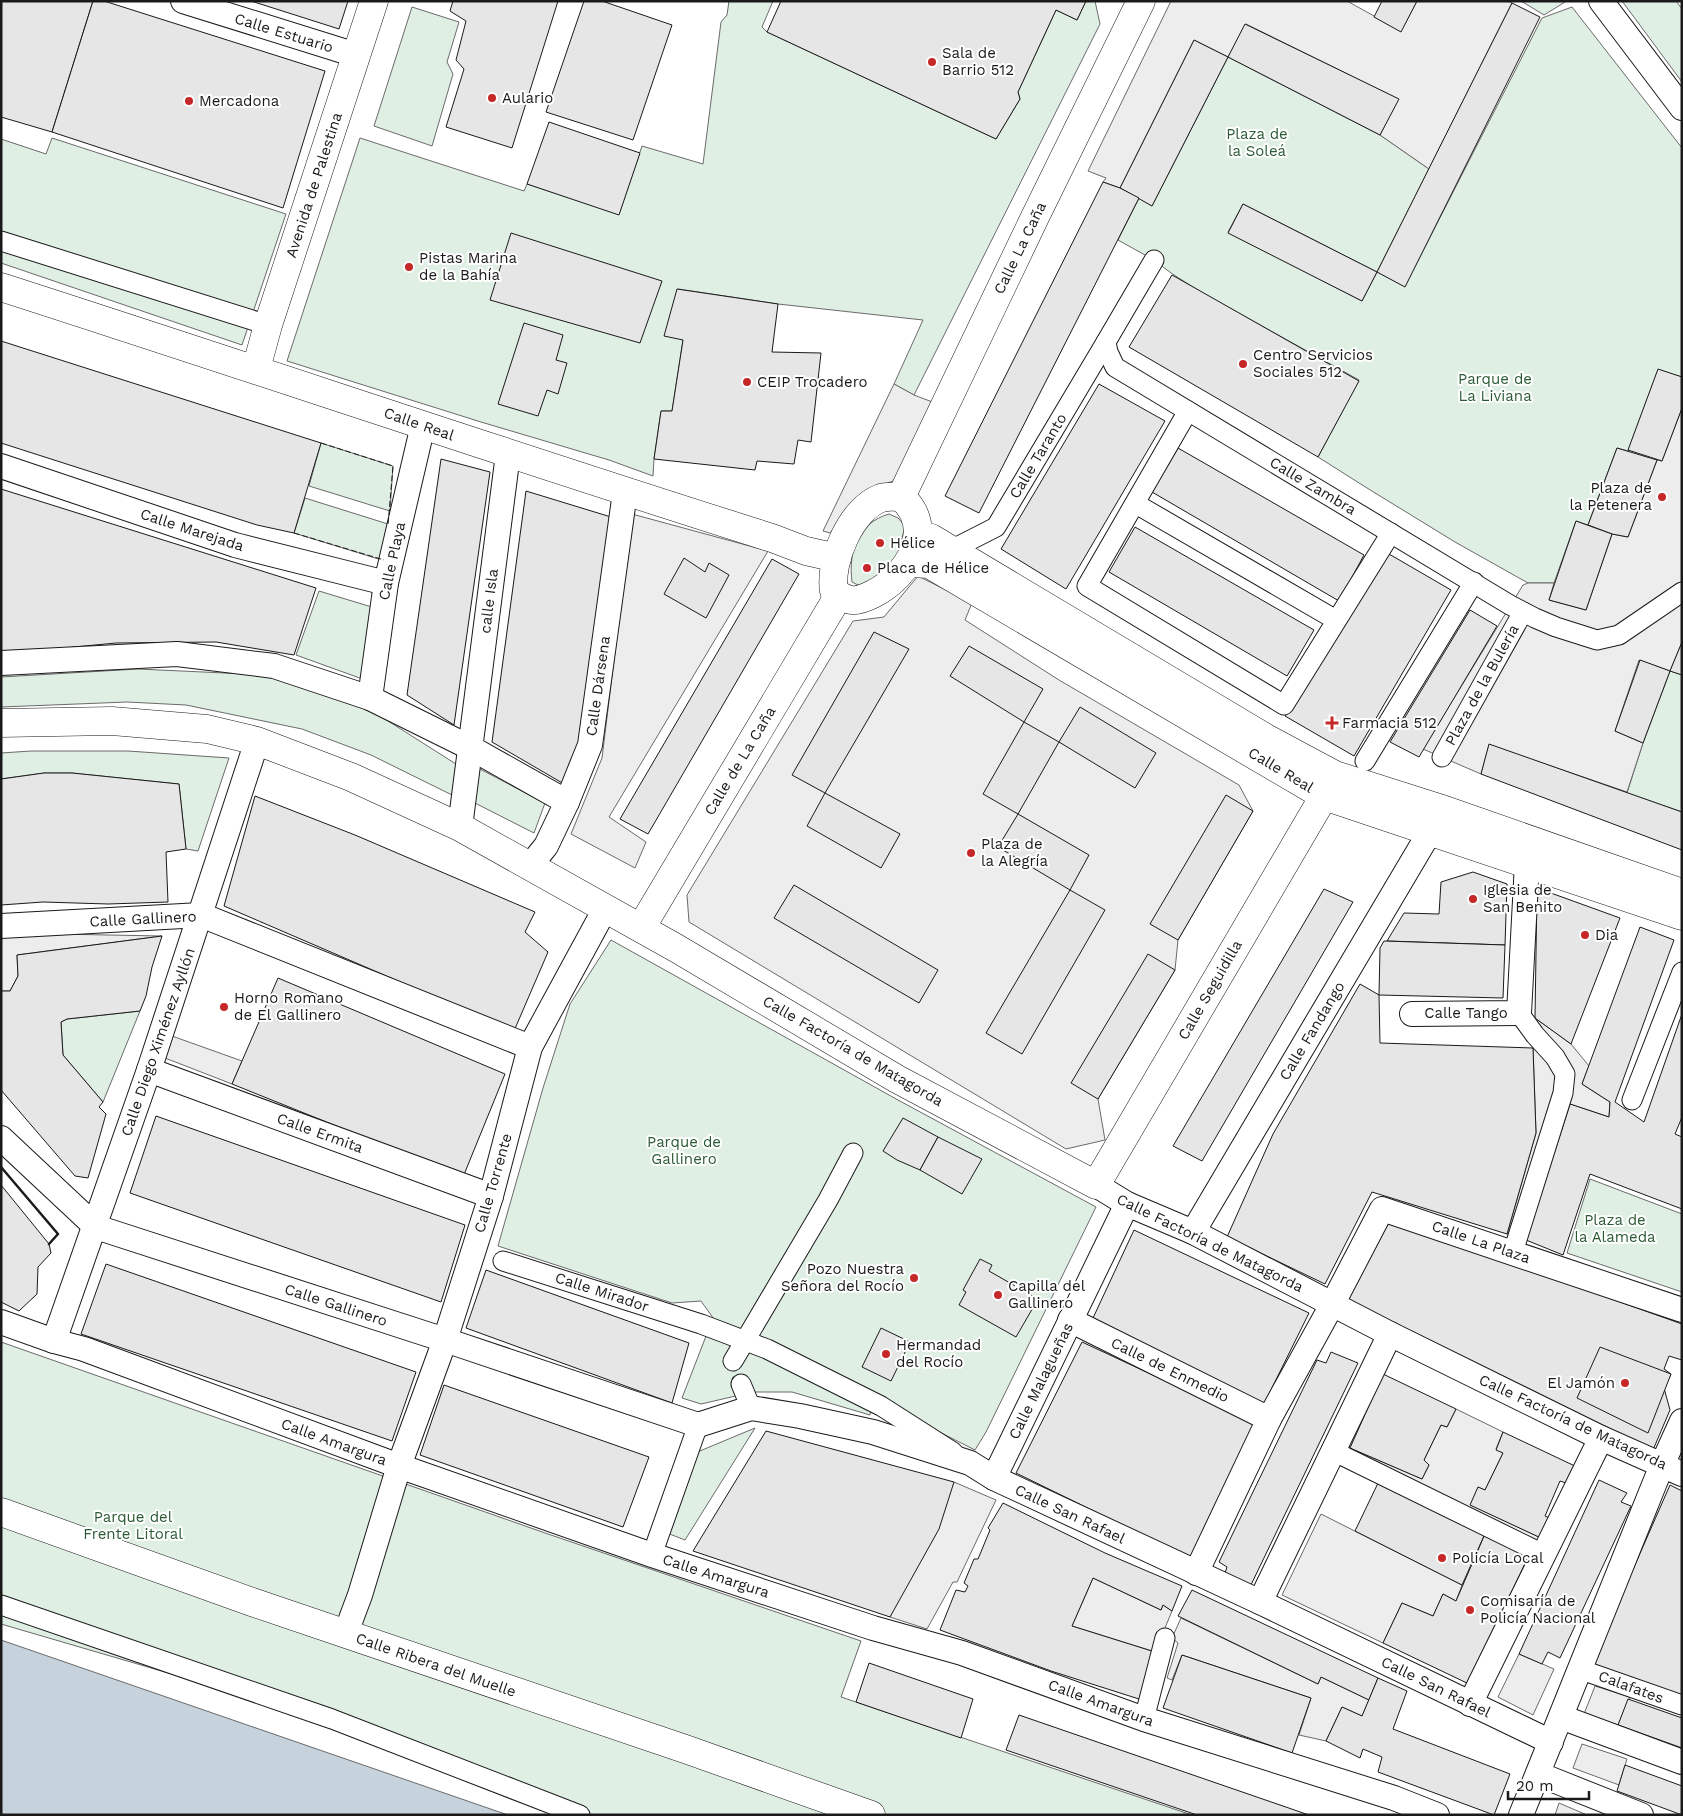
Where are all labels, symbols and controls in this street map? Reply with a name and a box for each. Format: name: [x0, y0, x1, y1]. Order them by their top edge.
street label: Calle Estuario: [232, 9, 336, 57]
place label: Sala de Barrio 512: [942, 44, 1014, 79]
marker: Sala de Barrio 512: [926, 56, 938, 68]
place label: Aulario: [502, 89, 553, 107]
place label: Mercadona: [199, 92, 280, 110]
marker: Aulario: [486, 92, 498, 104]
marker: Mercadona: [183, 95, 195, 107]
street label: Avenida de Palestina: [282, 110, 346, 260]
park label: Plaza de la Soleá: [1226, 125, 1288, 160]
street label: Calle La Caña: [990, 198, 1050, 297]
place label: Pistas Marina de la Bahía: [419, 249, 517, 284]
marker: Pistas Marina de la Bahía: [403, 261, 415, 273]
place label: Centro Servicios Sociales 512: [1253, 346, 1373, 381]
marker: Centro Servicios Sociales 512: [1237, 358, 1249, 370]
park label: Parque de La Liviana: [1458, 370, 1532, 405]
place label: CEIP Trocadero: [757, 373, 868, 391]
marker: CEIP Trocadero: [741, 376, 753, 388]
street label: Calle Real: [381, 404, 457, 445]
street label: Calle Taranto: [1006, 410, 1070, 502]
street label: Calle Zambra: [1266, 453, 1360, 519]
place label: Plaza de la Petenera: [1569, 479, 1653, 514]
marker: Plaza de la Petenera: [1656, 491, 1668, 503]
street label: Calle Marejada: [138, 505, 247, 555]
street label: Calle Playa: [375, 520, 409, 602]
place label: Hélice: [890, 534, 935, 552]
marker: Hélice: [874, 537, 886, 549]
place label: Placa de Hélice: [877, 559, 989, 577]
marker: Placa de Hélice: [861, 562, 873, 574]
street label: calle Isla: [476, 567, 502, 634]
street label: Plaza de la Bulería: [1441, 621, 1523, 749]
street label: Calle Dársena: [582, 634, 614, 737]
street label: Calle de La Caña: [700, 703, 780, 819]
place label: Farmacia 512: [1342, 714, 1437, 732]
marker: Farmacia 512: [1326, 717, 1338, 729]
street label: Calle Real: [1245, 743, 1317, 797]
place label: Plaza de la Alegría: [981, 835, 1048, 870]
marker: Plaza de la Alegría: [965, 847, 977, 859]
place label: Iglesia de San Benito: [1483, 881, 1562, 916]
marker: Iglesia de San Benito: [1467, 893, 1479, 905]
street label: Calle Gallinero: [89, 907, 197, 931]
place label: Dia: [1595, 926, 1619, 944]
marker: Dia: [1579, 929, 1591, 941]
street label: Calle Seguidilla: [1174, 936, 1246, 1043]
street label: Calle Diego Ximénez Ayllón: [117, 946, 199, 1138]
street label: Calle Fandango: [1275, 978, 1349, 1084]
place label: Horno Romano de El Gallinero: [234, 989, 343, 1024]
street label: Calle Factoría de Matagorda: [760, 992, 947, 1110]
marker: Horno Romano de El Gallinero: [218, 1001, 230, 1013]
street label: Calle Tango: [1424, 1004, 1508, 1022]
street label: Calle Ermita: [274, 1109, 366, 1157]
street label: Calle Torrente: [470, 1131, 516, 1235]
park label: Parque de Gallinero: [647, 1133, 721, 1168]
street label: Calle Factoría de Matagorda: [1114, 1190, 1307, 1296]
park label: Plaza de la Alameda: [1574, 1211, 1656, 1246]
street label: Calle La Plaza: [1430, 1217, 1533, 1267]
place label: Pozo Nuestra Señora del Rocío: [781, 1260, 905, 1295]
street label: Calle Mirador: [553, 1268, 651, 1316]
marker: Pozo Nuestra Señora del Rocío: [908, 1272, 920, 1284]
place label: Capilla del Gallinero: [1008, 1277, 1086, 1312]
street label: Calle Gallinero: [282, 1280, 390, 1330]
marker: Capilla del Gallinero: [992, 1289, 1004, 1301]
street label: Calle Malagueñas: [1005, 1320, 1077, 1442]
street label: Calle de Enmedio: [1108, 1334, 1232, 1406]
place label: Hermandad del Rocío: [896, 1336, 981, 1371]
marker: Hermandad del Rocío: [880, 1348, 892, 1360]
street label: Calle Factoría de Matagorda: [1476, 1370, 1670, 1474]
place label: El Jamón: [1547, 1374, 1615, 1392]
marker: El Jamón: [1619, 1377, 1631, 1389]
street label: Calle Amargura: [279, 1415, 390, 1470]
street label: Calle San Rafael: [1012, 1481, 1128, 1548]
park label: Parque del Frente Litoral: [83, 1508, 183, 1543]
place label: Policía Local: [1452, 1549, 1544, 1567]
street label: Calle Amargura: [660, 1550, 772, 1602]
marker: Policía Local: [1436, 1552, 1448, 1564]
place label: Comisaría de Policía Nacional: [1480, 1592, 1596, 1627]
marker: Comisaría de Policía Nacional: [1464, 1604, 1476, 1616]
street label: Calle Ribera del Muelle: [353, 1629, 519, 1701]
street label: Calle San Rafael: [1378, 1653, 1494, 1721]
street label: Calafates: [1596, 1667, 1666, 1707]
street label: Calle Amargura: [1046, 1676, 1157, 1731]
scale bar: [1508, 1768, 1589, 1800]
text: 20 m: [1516, 1777, 1554, 1795]

